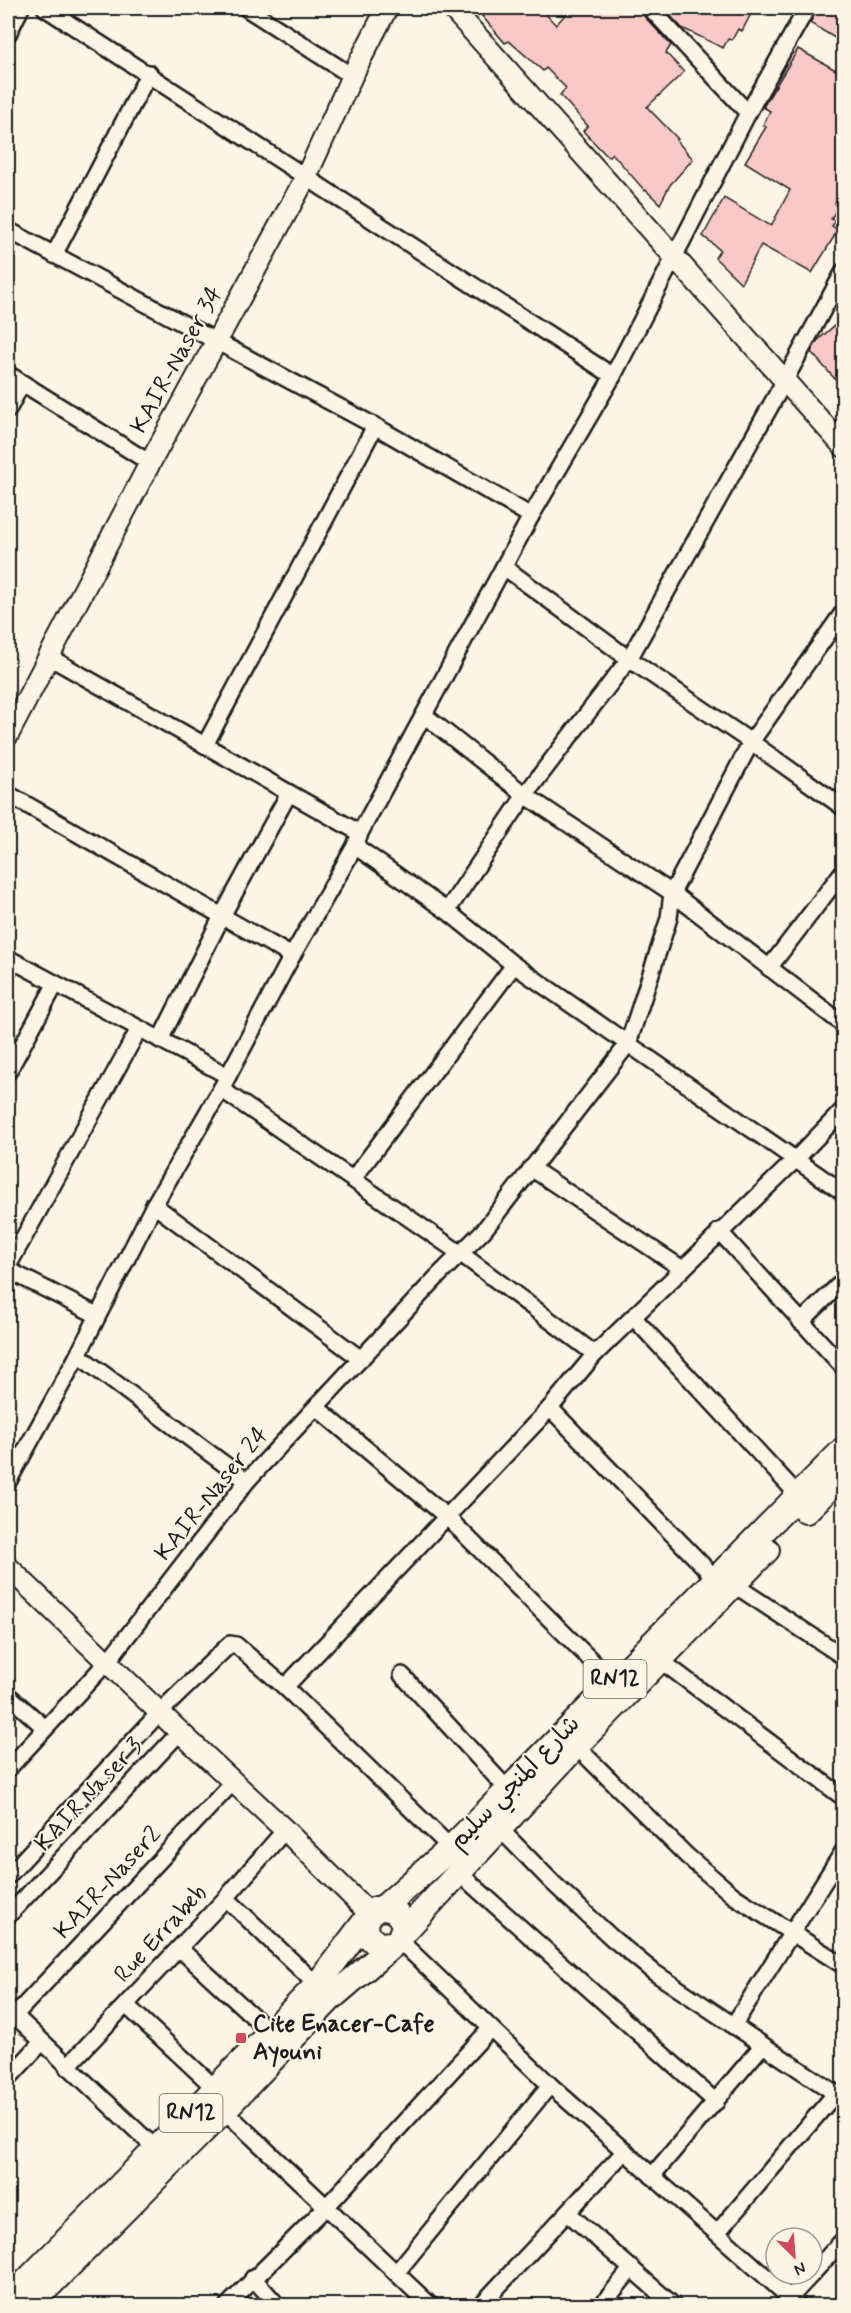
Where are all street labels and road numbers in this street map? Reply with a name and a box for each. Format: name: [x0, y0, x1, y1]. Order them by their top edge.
street label: KAIR-Naser 34: [124, 281, 230, 439]
street label: KAIR-Naser 24: [148, 1420, 276, 1568]
road number: RN12: [584, 1660, 646, 1698]
street label: شارع المنجي سليم: [443, 1709, 590, 1860]
street label: KAIR Naser 3: [28, 1731, 150, 1859]
street label: KAIR-Naser2: [48, 1820, 168, 1946]
street label: Rue Errabeb: [108, 1878, 214, 1990]
road number: RN12: [160, 2094, 222, 2132]

